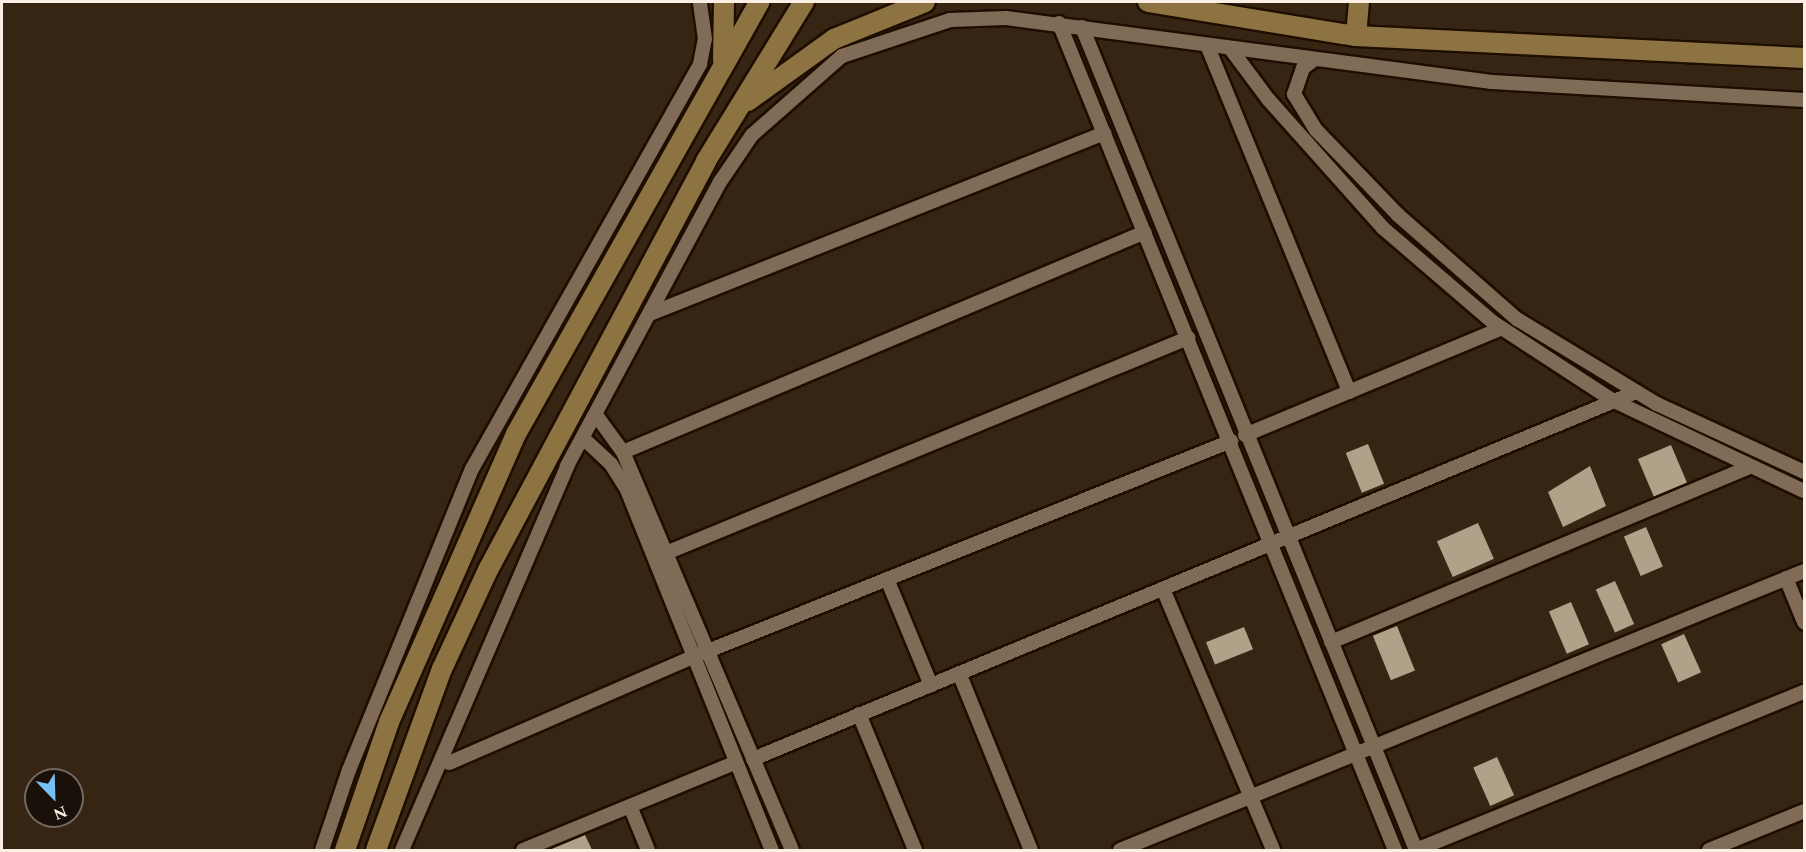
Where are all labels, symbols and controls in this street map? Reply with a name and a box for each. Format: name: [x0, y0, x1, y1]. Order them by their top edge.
north arrow: [24, 768, 84, 828]
text: N: [50, 799, 71, 826]

